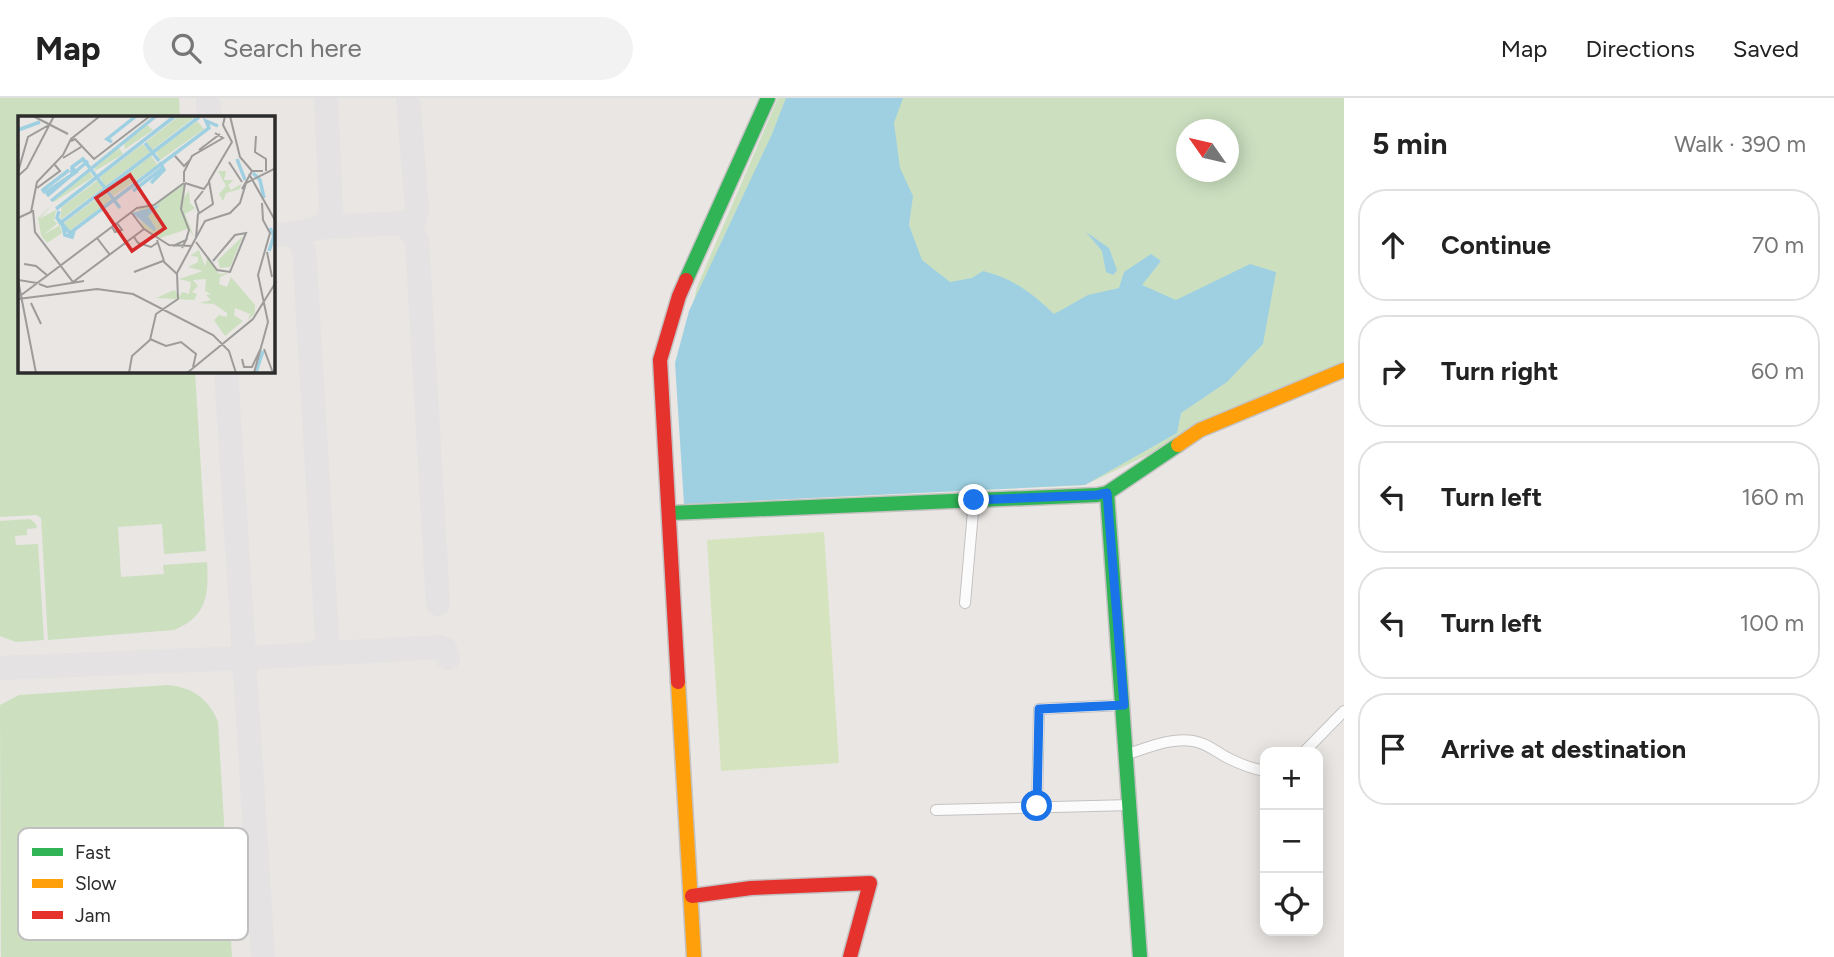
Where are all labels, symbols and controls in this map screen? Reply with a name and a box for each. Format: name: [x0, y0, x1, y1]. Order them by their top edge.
search box: [143, 17, 633, 80]
text: Map: [35, 29, 101, 68]
icon: search: [167, 29, 205, 67]
text: Search here: [223, 32, 362, 64]
text: Map: [1501, 34, 1547, 63]
text: Directions: [1585, 34, 1695, 63]
text: Saved: [1733, 34, 1799, 63]
inset map: [18, 116, 275, 373]
north arrow: [1176, 119, 1239, 182]
text: 5 min: [1372, 125, 1448, 162]
text: Walk · 390 m: [1674, 130, 1806, 158]
icon: ahead: [1374, 226, 1412, 264]
text: Continue: [1441, 229, 1551, 261]
text: 70 m: [1752, 231, 1804, 259]
icon: right: [1374, 352, 1412, 390]
text: Turn right: [1441, 355, 1558, 387]
text: 60 m: [1751, 357, 1804, 385]
icon: left: [1374, 478, 1412, 516]
text: Turn left: [1441, 481, 1542, 513]
text: 160 m: [1741, 483, 1804, 511]
route end: [958, 484, 989, 515]
icon: left: [1374, 604, 1412, 642]
text: Turn left: [1441, 607, 1542, 639]
text: 100 m: [1740, 609, 1804, 637]
icon: arrive: [1374, 730, 1412, 768]
text: Arrive at destination: [1441, 733, 1686, 765]
map controls: [1260, 747, 1323, 936]
button: +: [1260, 747, 1323, 810]
route start: [1021, 790, 1052, 821]
button: −: [1260, 810, 1323, 873]
legend: [18, 828, 248, 940]
text: Fast: [75, 841, 111, 864]
text: Slow: [75, 872, 117, 895]
button: locate: [1260, 873, 1323, 936]
text: Jam: [75, 904, 111, 927]

